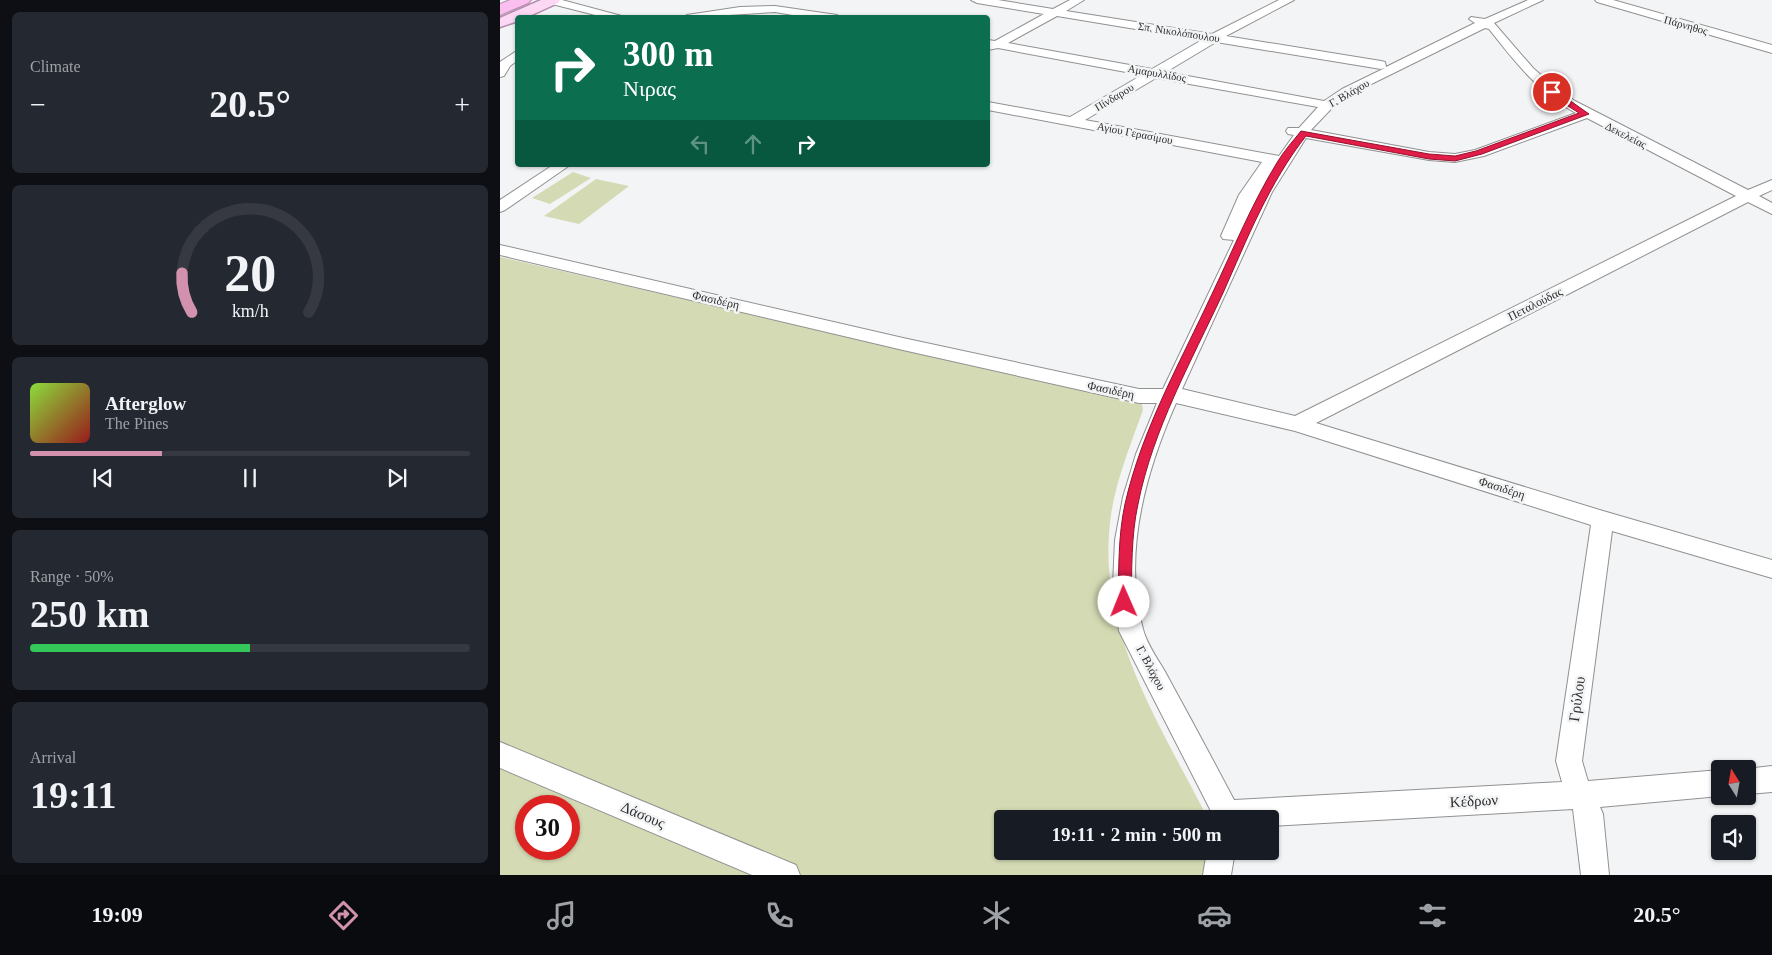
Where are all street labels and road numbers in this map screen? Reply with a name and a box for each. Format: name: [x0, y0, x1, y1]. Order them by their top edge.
street label: Πάρνηθος: [1663, 13, 1710, 37]
street label: Σπ. Νικολόπουλου: [1137, 20, 1221, 44]
street label: Αμαρυλλίδος: [1127, 62, 1188, 84]
street label: Γ. Βλάχου: [1327, 76, 1372, 109]
street label: Πίνδαρου: [1092, 80, 1136, 113]
street label: Δεκελείας: [1603, 119, 1649, 151]
street label: Αγίου Γερασίμου: [1096, 120, 1174, 146]
street label: Πεταλούδας: [1505, 284, 1565, 324]
street label: Φασιδέρη: [691, 288, 741, 312]
street label: Φασιδέρη: [1086, 378, 1136, 402]
street label: Φασιδέρη: [1477, 474, 1527, 502]
street label: Γ. Βλάχου: [1133, 643, 1169, 693]
street label: Γρύλου: [1566, 675, 1588, 723]
street label: Κέδρων: [1449, 792, 1499, 810]
street label: Δάσους: [618, 799, 668, 831]

